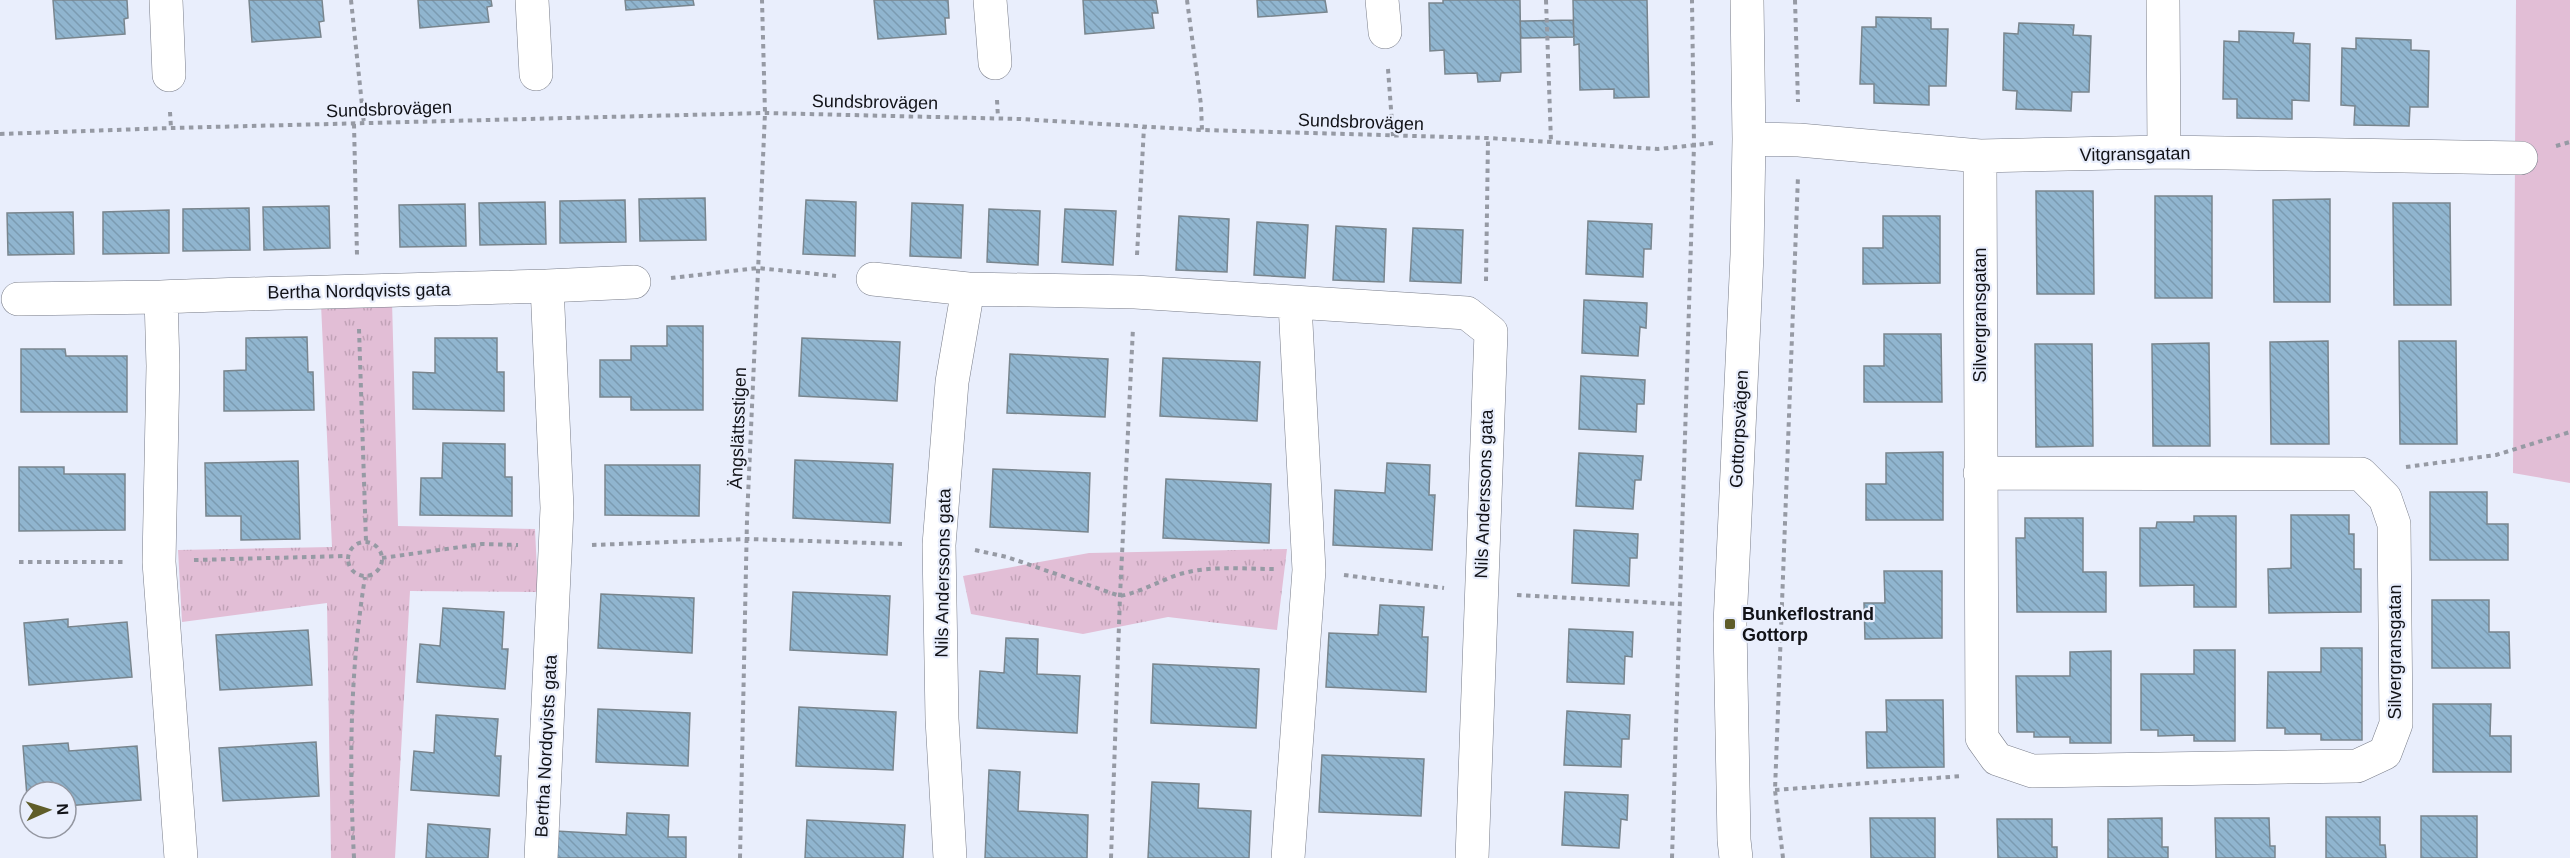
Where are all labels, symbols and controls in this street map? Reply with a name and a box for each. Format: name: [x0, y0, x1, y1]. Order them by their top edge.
street label: Sundsbrovägen: [812, 91, 938, 113]
street label: Sundsbrovägen: [326, 97, 452, 121]
street label: Sundsbrovägen: [1298, 110, 1424, 134]
street label: Vitgransgatan: [2079, 143, 2191, 165]
street label: Silvergransgatan: [1970, 247, 1990, 383]
street label: Bertha Nordqvists gata: [267, 279, 452, 303]
street label: Ängslättsstigen: [726, 367, 750, 489]
street label: Gottorpsvägen: [1726, 370, 1752, 488]
street label: Nils Anderssons gata: [1471, 408, 1497, 579]
street label: Nils Anderssons gata: [932, 487, 954, 658]
street label: Silvergransgatan: [2385, 584, 2405, 720]
place label: Bunkeflostrand Gottorp: [1742, 604, 1874, 645]
marker: Bunkeflostrand Gottorp: [1723, 617, 1737, 631]
street label: Bertha Nordqvists gata: [531, 653, 561, 838]
north arrow: [18, 780, 78, 840]
text: N: [54, 803, 71, 815]

